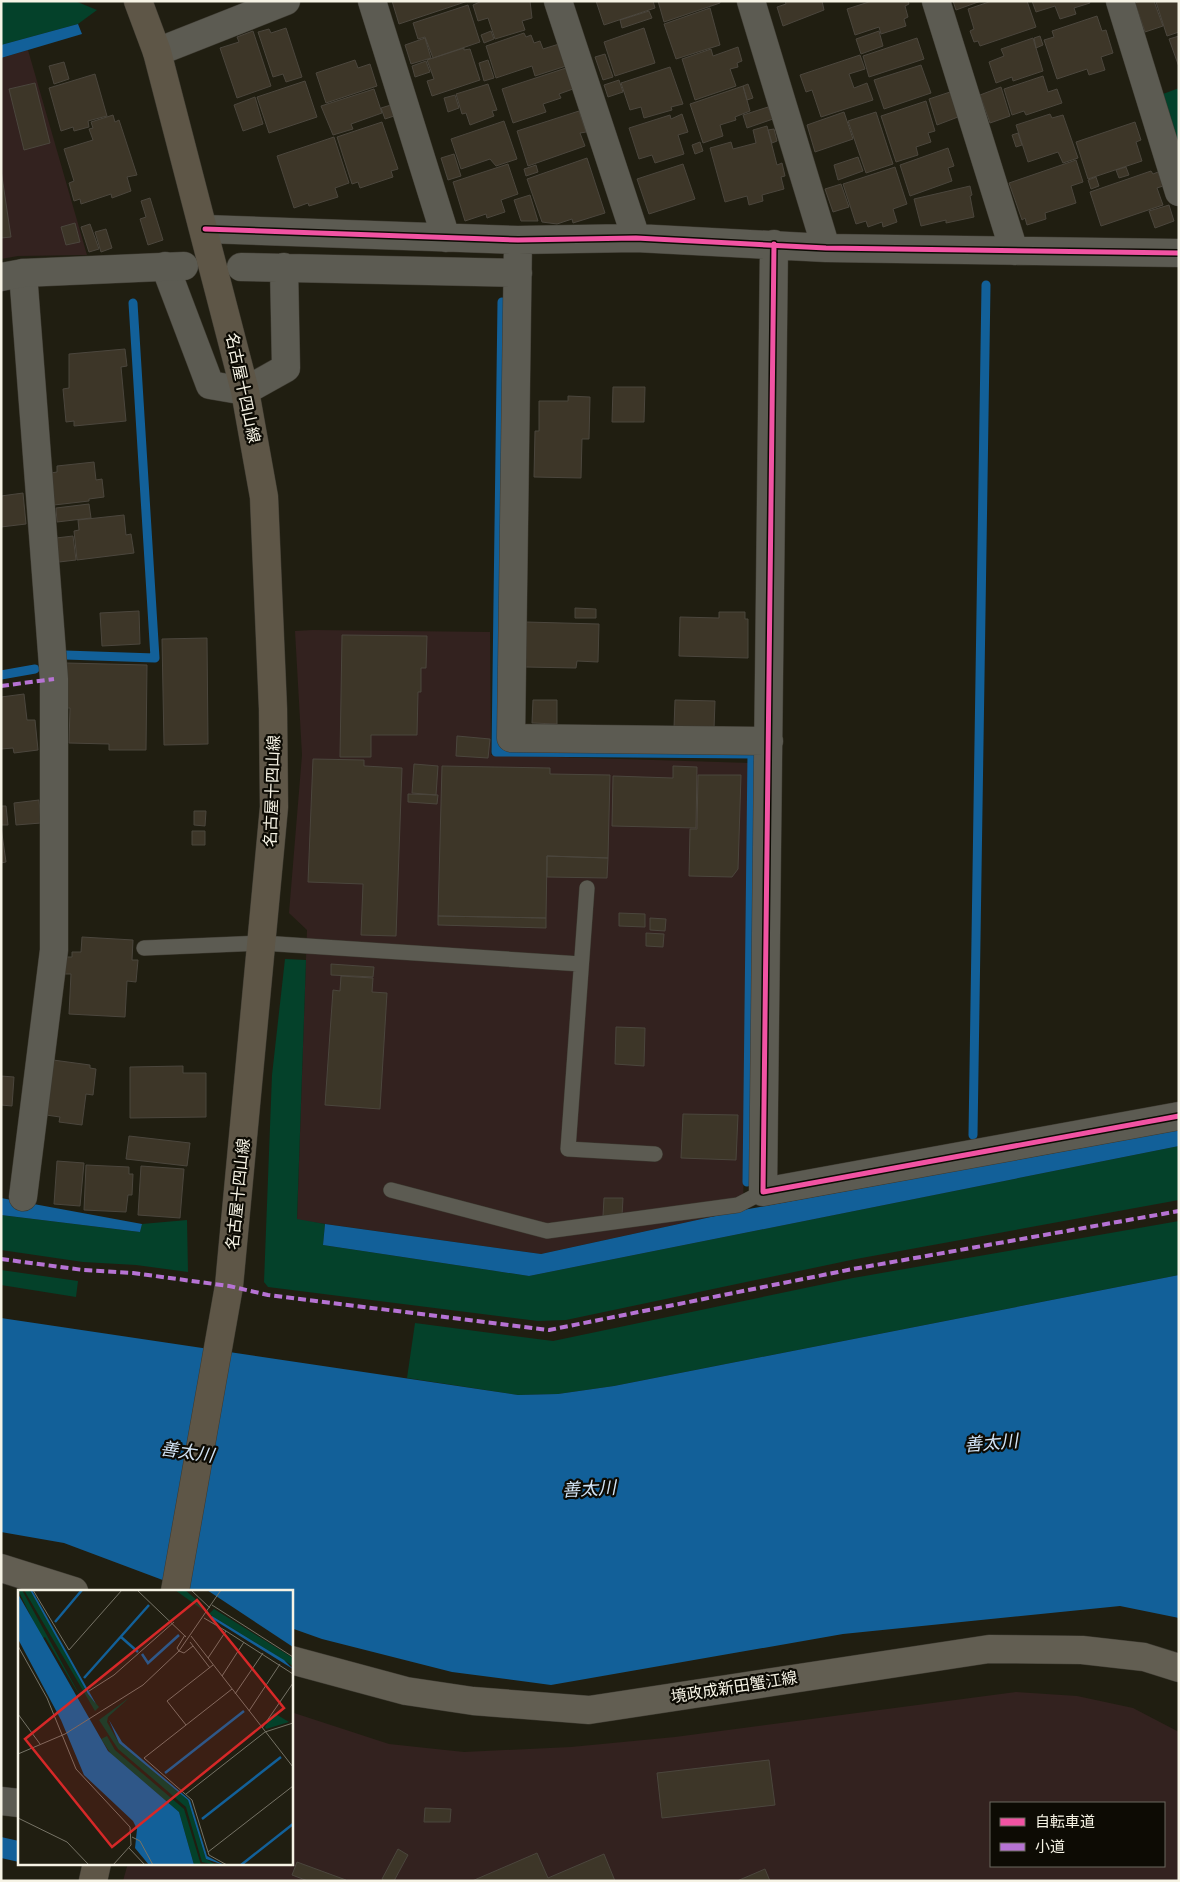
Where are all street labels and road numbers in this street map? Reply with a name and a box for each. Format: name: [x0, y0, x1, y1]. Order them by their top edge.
street label: 名古屋十四山線: [222, 331, 264, 445]
street label: 名古屋十四山線: [261, 735, 283, 847]
street label: 名古屋十四山線: [223, 1137, 253, 1251]
street label: 境政成新田蟹江線: [669, 1668, 799, 1706]

